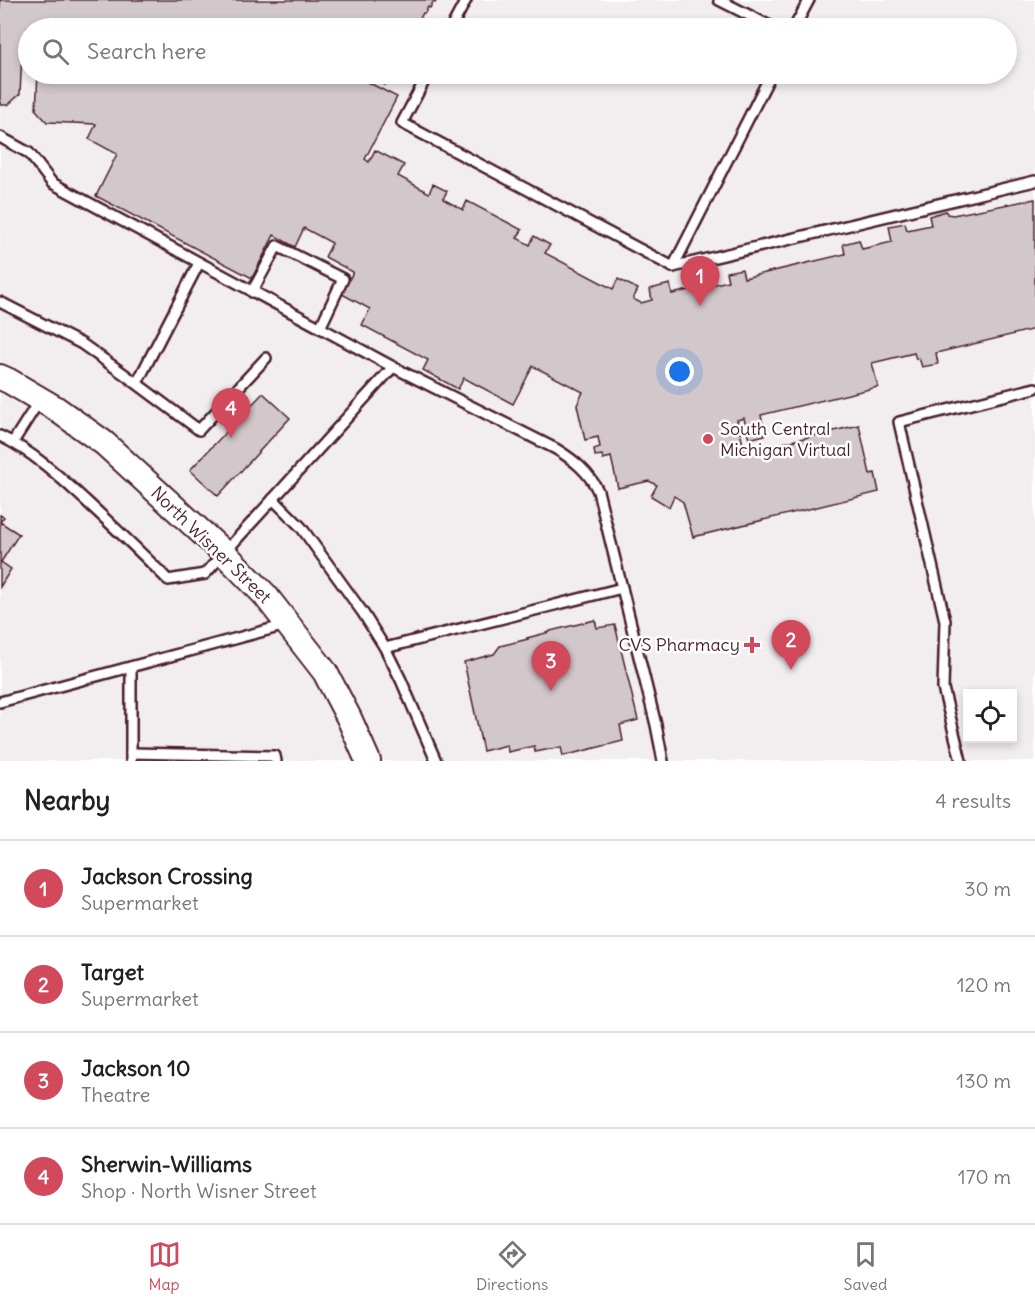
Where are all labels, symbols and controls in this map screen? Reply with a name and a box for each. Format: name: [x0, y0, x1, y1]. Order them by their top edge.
search box: [18, 18, 1017, 84]
icon: search: [39, 35, 72, 68]
text: Search here: [87, 37, 206, 65]
pin: 1: [680, 256, 720, 306]
your location: [665, 357, 694, 386]
pin: 4: [212, 388, 250, 438]
place label: South Central Michigan Virtual: [720, 417, 851, 461]
marker: South Central Michigan Virtual: [701, 432, 715, 446]
street label: North Wisner Street: [146, 481, 276, 608]
pin: 2: [772, 620, 810, 670]
place label: CVS Pharmacy: [618, 633, 740, 656]
marker: CVS Pharmacy: [745, 638, 759, 652]
pin: 3: [532, 642, 570, 691]
map controls: [963, 689, 1017, 743]
button: locate: [963, 689, 1017, 743]
text: Nearby: [24, 784, 110, 817]
text: 4 results: [935, 788, 1011, 813]
text: Jackson Crossing: [81, 862, 253, 890]
text: 1: [40, 876, 47, 901]
text: 30 m: [964, 876, 1011, 901]
text: Supermarket: [81, 890, 199, 915]
text: Target: [81, 958, 144, 986]
text: 2: [38, 972, 49, 997]
text: 120 m: [957, 972, 1011, 997]
text: Supermarket: [81, 986, 199, 1011]
text: Jackson 10: [81, 1054, 191, 1082]
text: 3: [38, 1068, 49, 1093]
text: 130 m: [956, 1068, 1011, 1093]
text: Theatre: [81, 1082, 150, 1107]
text: Sherwin-Williams: [81, 1150, 252, 1178]
text: 4: [38, 1164, 49, 1189]
text: 170 m: [958, 1164, 1011, 1189]
text: Shop · North Wisner Street: [81, 1178, 317, 1203]
tab: Map: [148, 1238, 181, 1294]
tab: Directions: [476, 1238, 548, 1294]
tab: Saved: [844, 1238, 887, 1294]

